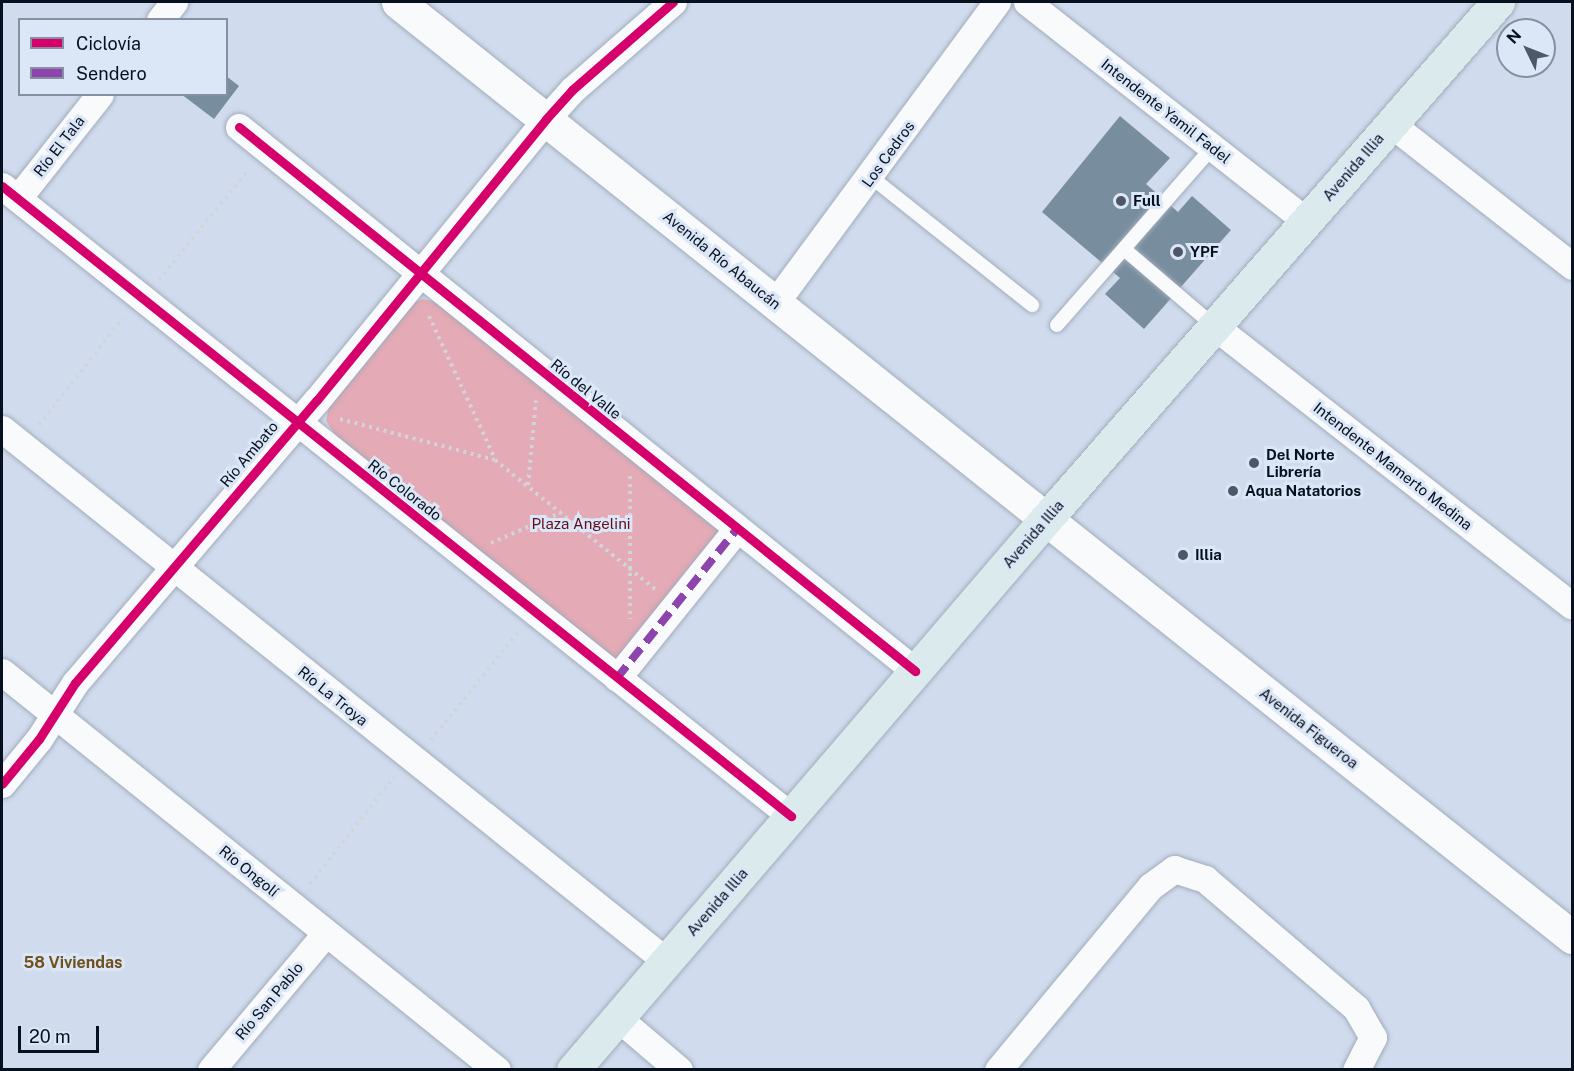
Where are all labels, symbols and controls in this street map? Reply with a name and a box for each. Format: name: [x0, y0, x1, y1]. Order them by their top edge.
legend: [18, 18, 228, 96]
north arrow: [1496, 18, 1556, 78]
text: N: [1503, 26, 1525, 48]
text: Ciclovía: [76, 33, 141, 54]
street label: Intendente Yamil Fadel: [1098, 55, 1234, 167]
text: Sendero: [76, 63, 147, 84]
street label: Río El Tala: [30, 112, 88, 180]
street label: Los Cedros: [858, 117, 918, 191]
street label: Avenida Illia: [1319, 129, 1387, 205]
place label: Full: [1133, 192, 1161, 210]
marker: Full: [1114, 194, 1128, 208]
street label: Avenida Río Abaucán: [660, 207, 784, 313]
place label: YPF: [1190, 243, 1219, 261]
marker: YPF: [1171, 245, 1185, 259]
street label: Río del Valle: [547, 355, 625, 423]
street label: Intendente Mamerto Medina: [1310, 398, 1476, 534]
street label: Río Ambato: [216, 417, 282, 491]
place label: Del Norte Librería: [1266, 445, 1335, 480]
street label: Río Colorado: [365, 456, 445, 524]
marker: Del Norte Librería: [1247, 456, 1261, 470]
place label: Aqua Natatorios: [1245, 482, 1361, 500]
marker: Aqua Natatorios: [1226, 484, 1240, 498]
street label: Avenida Illia: [999, 496, 1067, 572]
park label: Plaza Angelini: [531, 515, 631, 533]
place label: Illia: [1195, 546, 1222, 564]
marker: Illia: [1176, 548, 1190, 562]
street label: Río La Troya: [294, 662, 372, 730]
street label: Avenida Figueroa: [1256, 684, 1362, 772]
street label: Río Ongolí: [216, 842, 282, 900]
street label: Avenida Illia: [683, 864, 751, 940]
district label: 58 Viviendas: [23, 953, 123, 973]
street label: Río San Pablo: [231, 959, 307, 1043]
scale bar: [21, 1014, 102, 1052]
text: 20 m: [29, 1026, 71, 1047]

